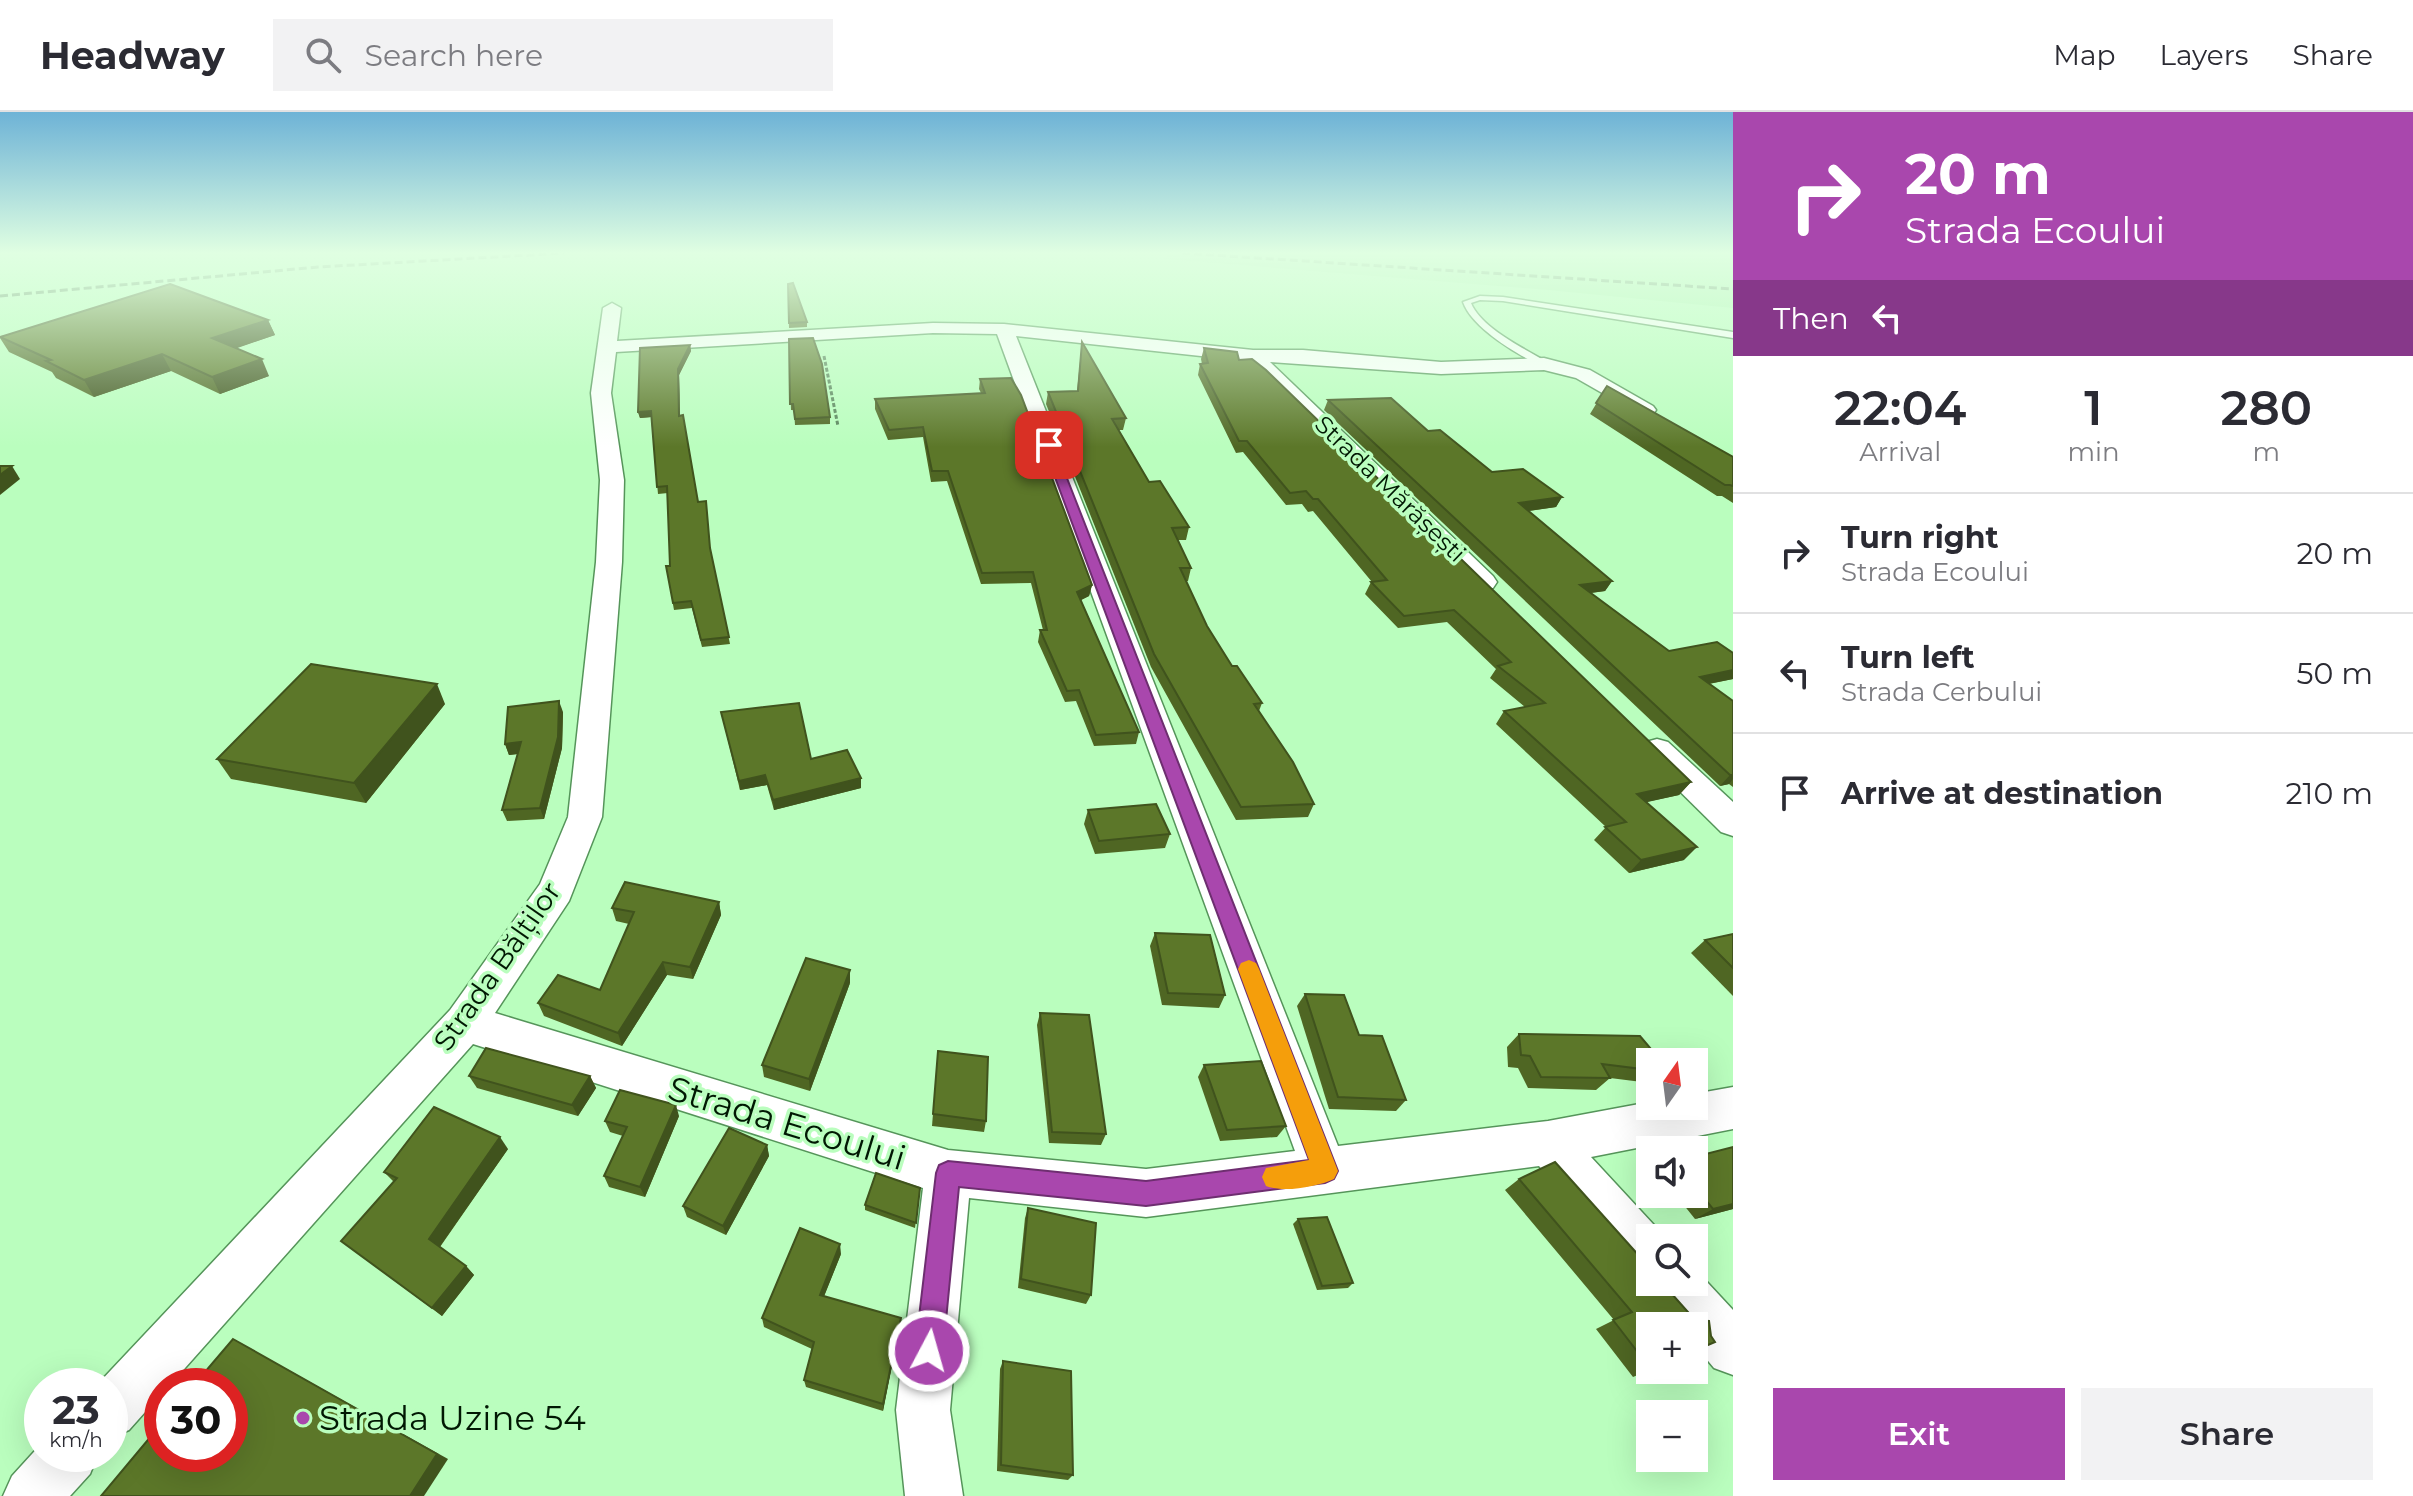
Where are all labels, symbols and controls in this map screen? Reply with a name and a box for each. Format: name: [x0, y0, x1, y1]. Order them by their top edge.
search box: [273, 19, 833, 91]
text: Headway: [40, 32, 225, 79]
icon: search: [301, 33, 345, 77]
text: Search here: [365, 37, 543, 74]
text: Map: [2053, 38, 2116, 72]
text: Layers: [2160, 38, 2249, 72]
text: Share: [2293, 38, 2373, 72]
text: 20 m: [1905, 140, 2051, 208]
icon: right: [1773, 144, 1877, 248]
text: Strada Ecoului: [1905, 208, 2165, 252]
icon: left: [1865, 296, 1909, 340]
text: Then: [1773, 300, 1849, 337]
text: 22:04: [1834, 379, 1966, 437]
text: 1: [2084, 379, 2103, 437]
text: 280: [2221, 379, 2312, 437]
street label: Strada Mărășești: [1309, 409, 1472, 568]
pin: [1015, 411, 1083, 479]
icon: arrive: [1027, 423, 1071, 467]
text: Arrival: [1859, 436, 1941, 468]
text: min: [2067, 436, 2120, 468]
text: m: [2252, 436, 2280, 468]
text: Turn right: [1841, 519, 1998, 556]
icon: right: [1773, 531, 1817, 575]
text: 20 m: [2296, 535, 2373, 572]
text: Strada Ecoului: [1841, 556, 2029, 588]
text: Turn left: [1841, 639, 1974, 676]
icon: left: [1773, 651, 1817, 695]
text: 50 m: [2296, 655, 2373, 692]
text: Strada Cerbului: [1841, 676, 2042, 708]
icon: arrive: [1773, 771, 1817, 815]
text: Arrive at destination: [1841, 775, 2163, 812]
text: 210 m: [2286, 775, 2373, 812]
street label: Strada Bălților: [426, 875, 568, 1057]
north arrow: [1636, 1048, 1708, 1120]
map controls: [1636, 1048, 1708, 1472]
street label: Strada Ecoului: [663, 1067, 911, 1179]
button: sound: [1636, 1136, 1708, 1208]
button: search: [1636, 1224, 1708, 1296]
position arrow: [887, 1309, 971, 1393]
button: +: [1636, 1312, 1708, 1384]
speed limit sign: 30: [144, 1368, 248, 1472]
text: 23: [52, 1385, 100, 1434]
button: Exit: [1773, 1388, 2065, 1480]
button: Share: [2081, 1388, 2373, 1480]
place label: Strada Uzine 54: [319, 1397, 586, 1439]
button: −: [1636, 1400, 1708, 1472]
marker: Strada Uzine 54: [294, 1409, 312, 1427]
text: km/h: [49, 1428, 103, 1452]

